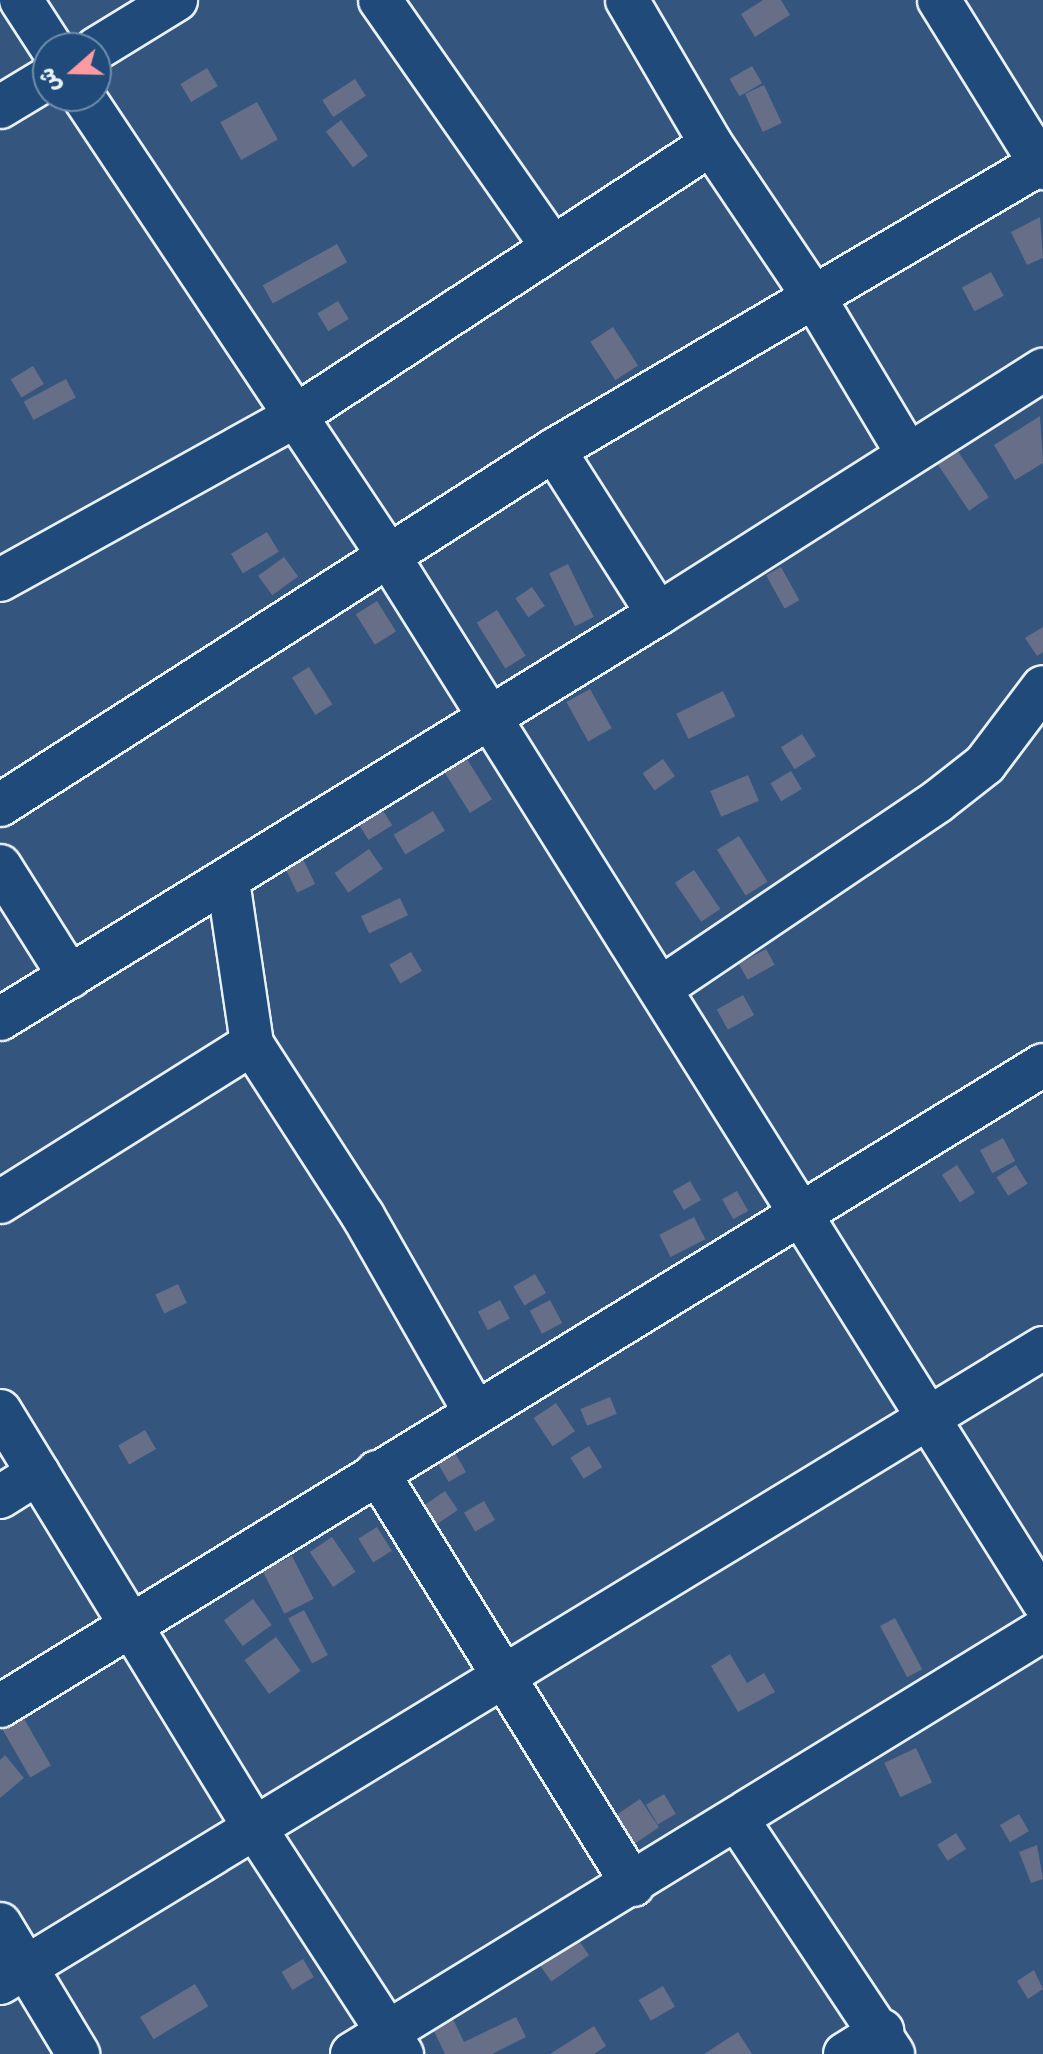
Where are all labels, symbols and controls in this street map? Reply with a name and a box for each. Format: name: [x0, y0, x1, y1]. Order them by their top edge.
north arrow: [32, 32, 112, 112]
text: ش: [30, 62, 71, 97]

